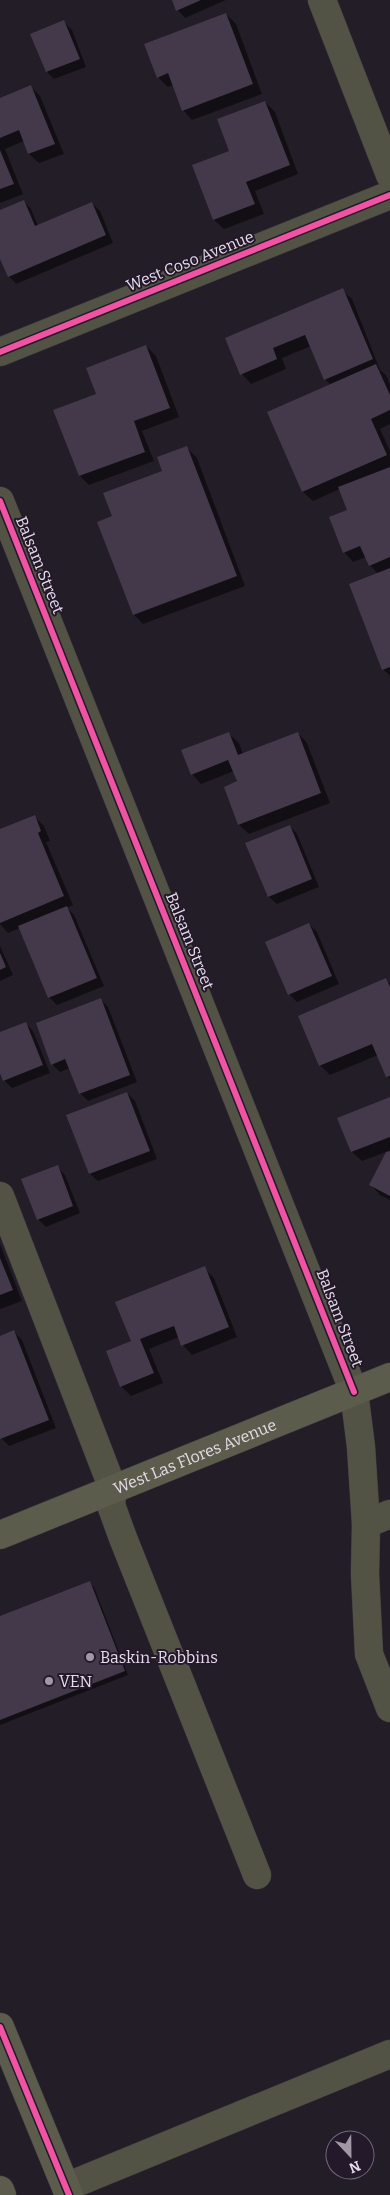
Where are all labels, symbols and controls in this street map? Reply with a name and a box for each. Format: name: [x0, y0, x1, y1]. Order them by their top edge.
street label: West Coso Avenue: [123, 227, 257, 295]
street label: Balsam Street: [12, 514, 68, 617]
street label: Balsam Street: [162, 890, 218, 993]
street label: Balsam Street: [313, 1266, 367, 1370]
street label: West Las Flores Avenue: [110, 1415, 279, 1498]
place label: Baskin-Robbins: [100, 1648, 218, 1667]
marker: Baskin-Robbins: [84, 1651, 96, 1663]
place label: VEN: [59, 1672, 93, 1691]
marker: VEN: [43, 1675, 55, 1687]
north arrow: [325, 2130, 375, 2180]
text: N: [346, 2157, 363, 2177]

